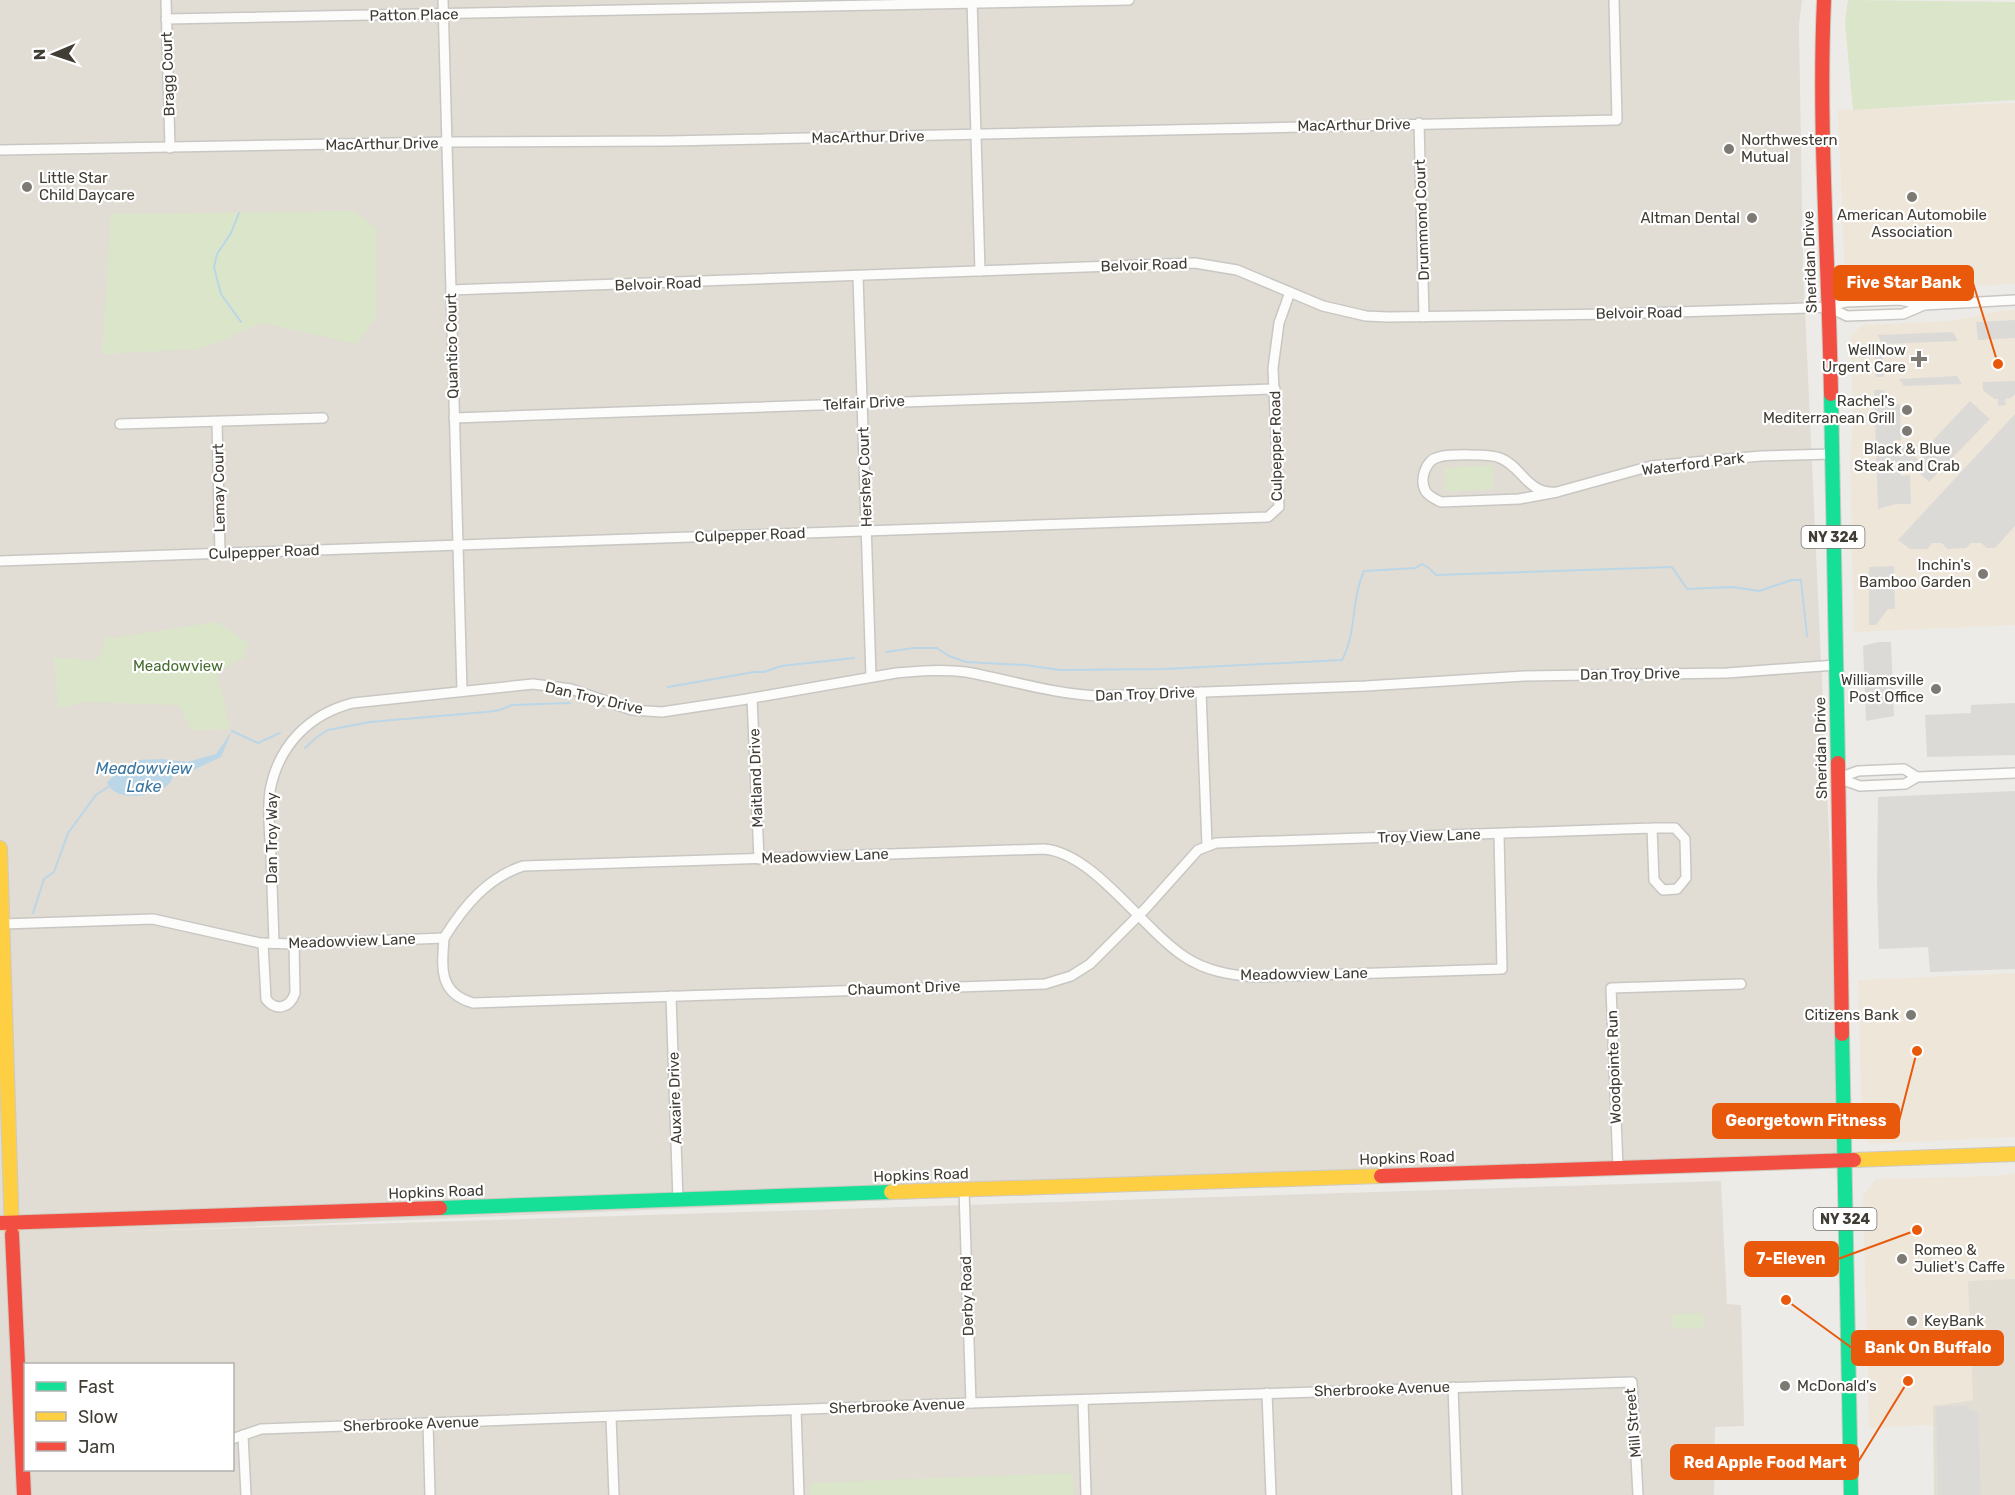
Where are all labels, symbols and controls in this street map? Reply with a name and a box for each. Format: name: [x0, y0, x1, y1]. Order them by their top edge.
street label: Patton Place: [369, 5, 459, 25]
north arrow: [24, 24, 84, 84]
street label: Bragg Court: [158, 31, 178, 117]
text: N: [30, 48, 49, 61]
street label: MacArthur Drive: [1297, 115, 1411, 135]
street label: MacArthur Drive: [811, 127, 925, 147]
place label: Northwestern Mutual: [1741, 131, 1838, 166]
street label: MacArthur Drive: [325, 134, 439, 154]
marker: Northwestern Mutual: [1722, 142, 1736, 156]
street label: Drummond Court: [1411, 159, 1433, 281]
place label: Little Star Child Daycare: [39, 169, 135, 204]
marker: Little Star Child Daycare: [20, 180, 34, 194]
marker: American Automobile Association: [1905, 190, 1919, 204]
place label: American Automobile Association: [1837, 206, 1987, 241]
place label: Altman Dental: [1641, 209, 1740, 227]
marker: Altman Dental: [1745, 211, 1759, 225]
street label: Sheridan Drive: [1799, 211, 1821, 313]
street label: Belvoir Road: [1100, 254, 1188, 276]
callout: Five Star Bank: [1834, 266, 1973, 300]
street label: Belvoir Road: [614, 273, 702, 295]
text: Five Star Bank: [1847, 273, 1962, 292]
street label: Quantico Court: [442, 293, 462, 399]
street label: Belvoir Road: [1595, 303, 1683, 323]
place label: WellNow Urgent Care: [1822, 341, 1906, 376]
marker: WellNow Urgent Care: [1910, 350, 1928, 368]
street label: Culpepper Road: [1266, 390, 1286, 502]
street label: Telfair Drive: [823, 392, 905, 414]
place label: Rachel's Mediterranean Grill: [1763, 392, 1895, 427]
marker: Rachel's Mediterranean Grill: [1900, 403, 1914, 417]
marker: Black & Blue Steak and Crab: [1900, 424, 1914, 438]
street label: Hershey Court: [854, 426, 876, 528]
place label: Black & Blue Steak and Crab: [1854, 440, 1960, 475]
street label: Lemay Court: [209, 443, 229, 533]
street label: Waterford Park: [1641, 449, 1746, 479]
street label: Culpepper Road: [694, 524, 806, 546]
road number: NY 324: [1802, 526, 1864, 548]
street label: Culpepper Road: [208, 541, 320, 563]
place label: Inchin's Bamboo Garden: [1859, 556, 1971, 591]
marker: Inchin's Bamboo Garden: [1976, 567, 1990, 581]
park label: Meadowview: [133, 657, 223, 675]
street label: Dan Troy Drive: [1580, 664, 1680, 684]
place label: Williamsville Post Office: [1841, 671, 1924, 706]
street label: Dan Troy Drive: [543, 678, 645, 718]
marker: Williamsville Post Office: [1929, 682, 1943, 696]
street label: Dan Troy Drive: [1095, 683, 1195, 705]
street label: Sheridan Drive: [1811, 697, 1831, 799]
street label: Maitland Drive: [745, 728, 767, 828]
water label: Meadowview Lake: [96, 759, 192, 796]
street label: Dan Troy Way: [263, 792, 281, 884]
street label: Troy View Lane: [1377, 825, 1481, 847]
street label: Meadowview Lane: [761, 845, 889, 867]
street label: Meadowview Lane: [288, 930, 416, 952]
street label: Meadowview Lane: [1240, 964, 1368, 984]
street label: Chaumont Drive: [847, 977, 961, 999]
place label: Citizens Bank: [1804, 1006, 1899, 1024]
marker: Citizens Bank: [1904, 1008, 1918, 1022]
street label: Woodpointe Run: [1603, 1010, 1625, 1124]
street label: Auxaire Drive: [664, 1051, 686, 1145]
callout: Georgetown Fitness: [1713, 1104, 1899, 1138]
text: Georgetown Fitness: [1725, 1111, 1887, 1130]
street label: Hopkins Road: [1359, 1147, 1455, 1169]
street label: Hopkins Road: [873, 1164, 969, 1186]
street label: Hopkins Road: [388, 1181, 484, 1203]
road number: NY 324: [1814, 1208, 1876, 1230]
place label: Romeo & Juliet's Caffe: [1914, 1241, 2005, 1276]
callout: 7-Eleven: [1745, 1242, 1838, 1276]
text: 7-Eleven: [1756, 1249, 1826, 1268]
marker: Romeo & Juliet's Caffe: [1895, 1252, 1909, 1266]
street label: Derby Road: [957, 1256, 977, 1336]
place label: KeyBank: [1924, 1312, 1984, 1330]
marker: KeyBank: [1905, 1314, 1919, 1328]
callout: Bank On Buffalo: [1852, 1331, 2003, 1365]
text: Bank On Buffalo: [1865, 1338, 1992, 1357]
legend: [24, 1363, 234, 1471]
text: Fast: [78, 1376, 114, 1398]
place label: McDonald's: [1797, 1377, 1877, 1395]
street label: Sherbrooke Avenue: [1314, 1378, 1450, 1400]
marker: McDonald's: [1778, 1379, 1792, 1393]
street label: Mill Street: [1621, 1387, 1645, 1459]
street label: Sherbrooke Avenue: [829, 1395, 965, 1417]
text: Slow: [78, 1406, 118, 1428]
street label: Sherbrooke Avenue: [343, 1413, 479, 1435]
text: Jam: [78, 1436, 115, 1458]
callout: Red Apple Food Mart: [1671, 1445, 1858, 1479]
text: Red Apple Food Mart: [1684, 1453, 1847, 1472]

